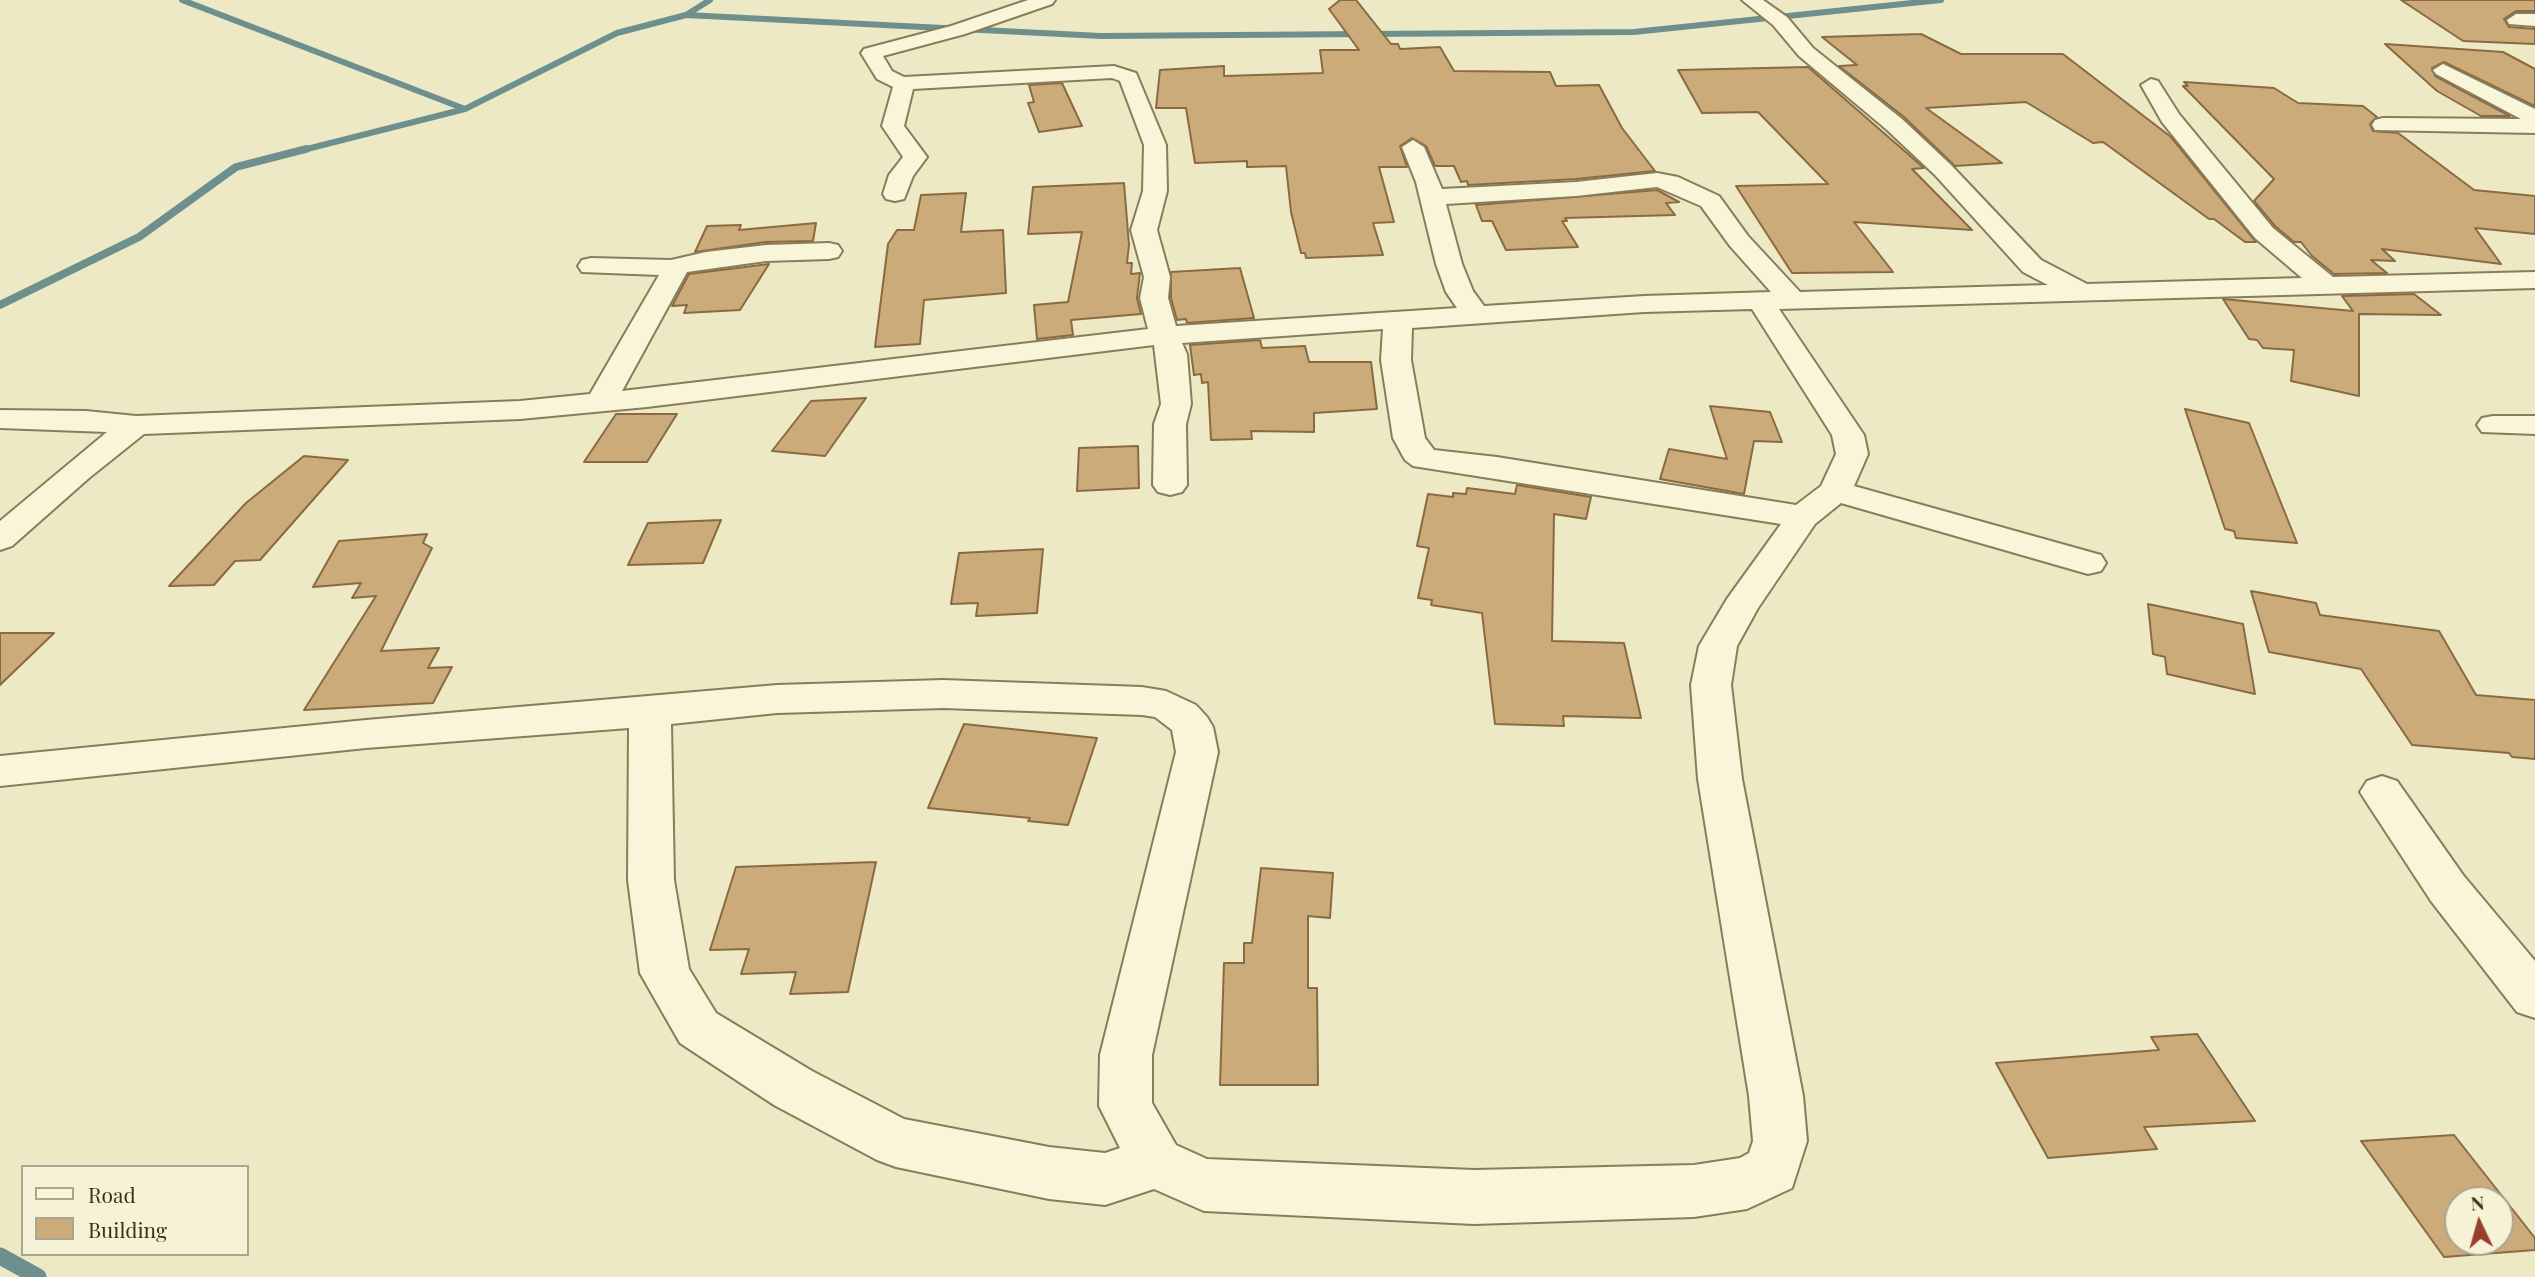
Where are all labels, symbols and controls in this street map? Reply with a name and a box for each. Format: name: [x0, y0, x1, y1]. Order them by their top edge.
legend: [21, 1165, 248, 1256]
text: Road: [88, 1180, 136, 1208]
north arrow: [2444, 1186, 2514, 1256]
text: N: [2469, 1189, 2485, 1216]
text: Building: [88, 1215, 167, 1243]

